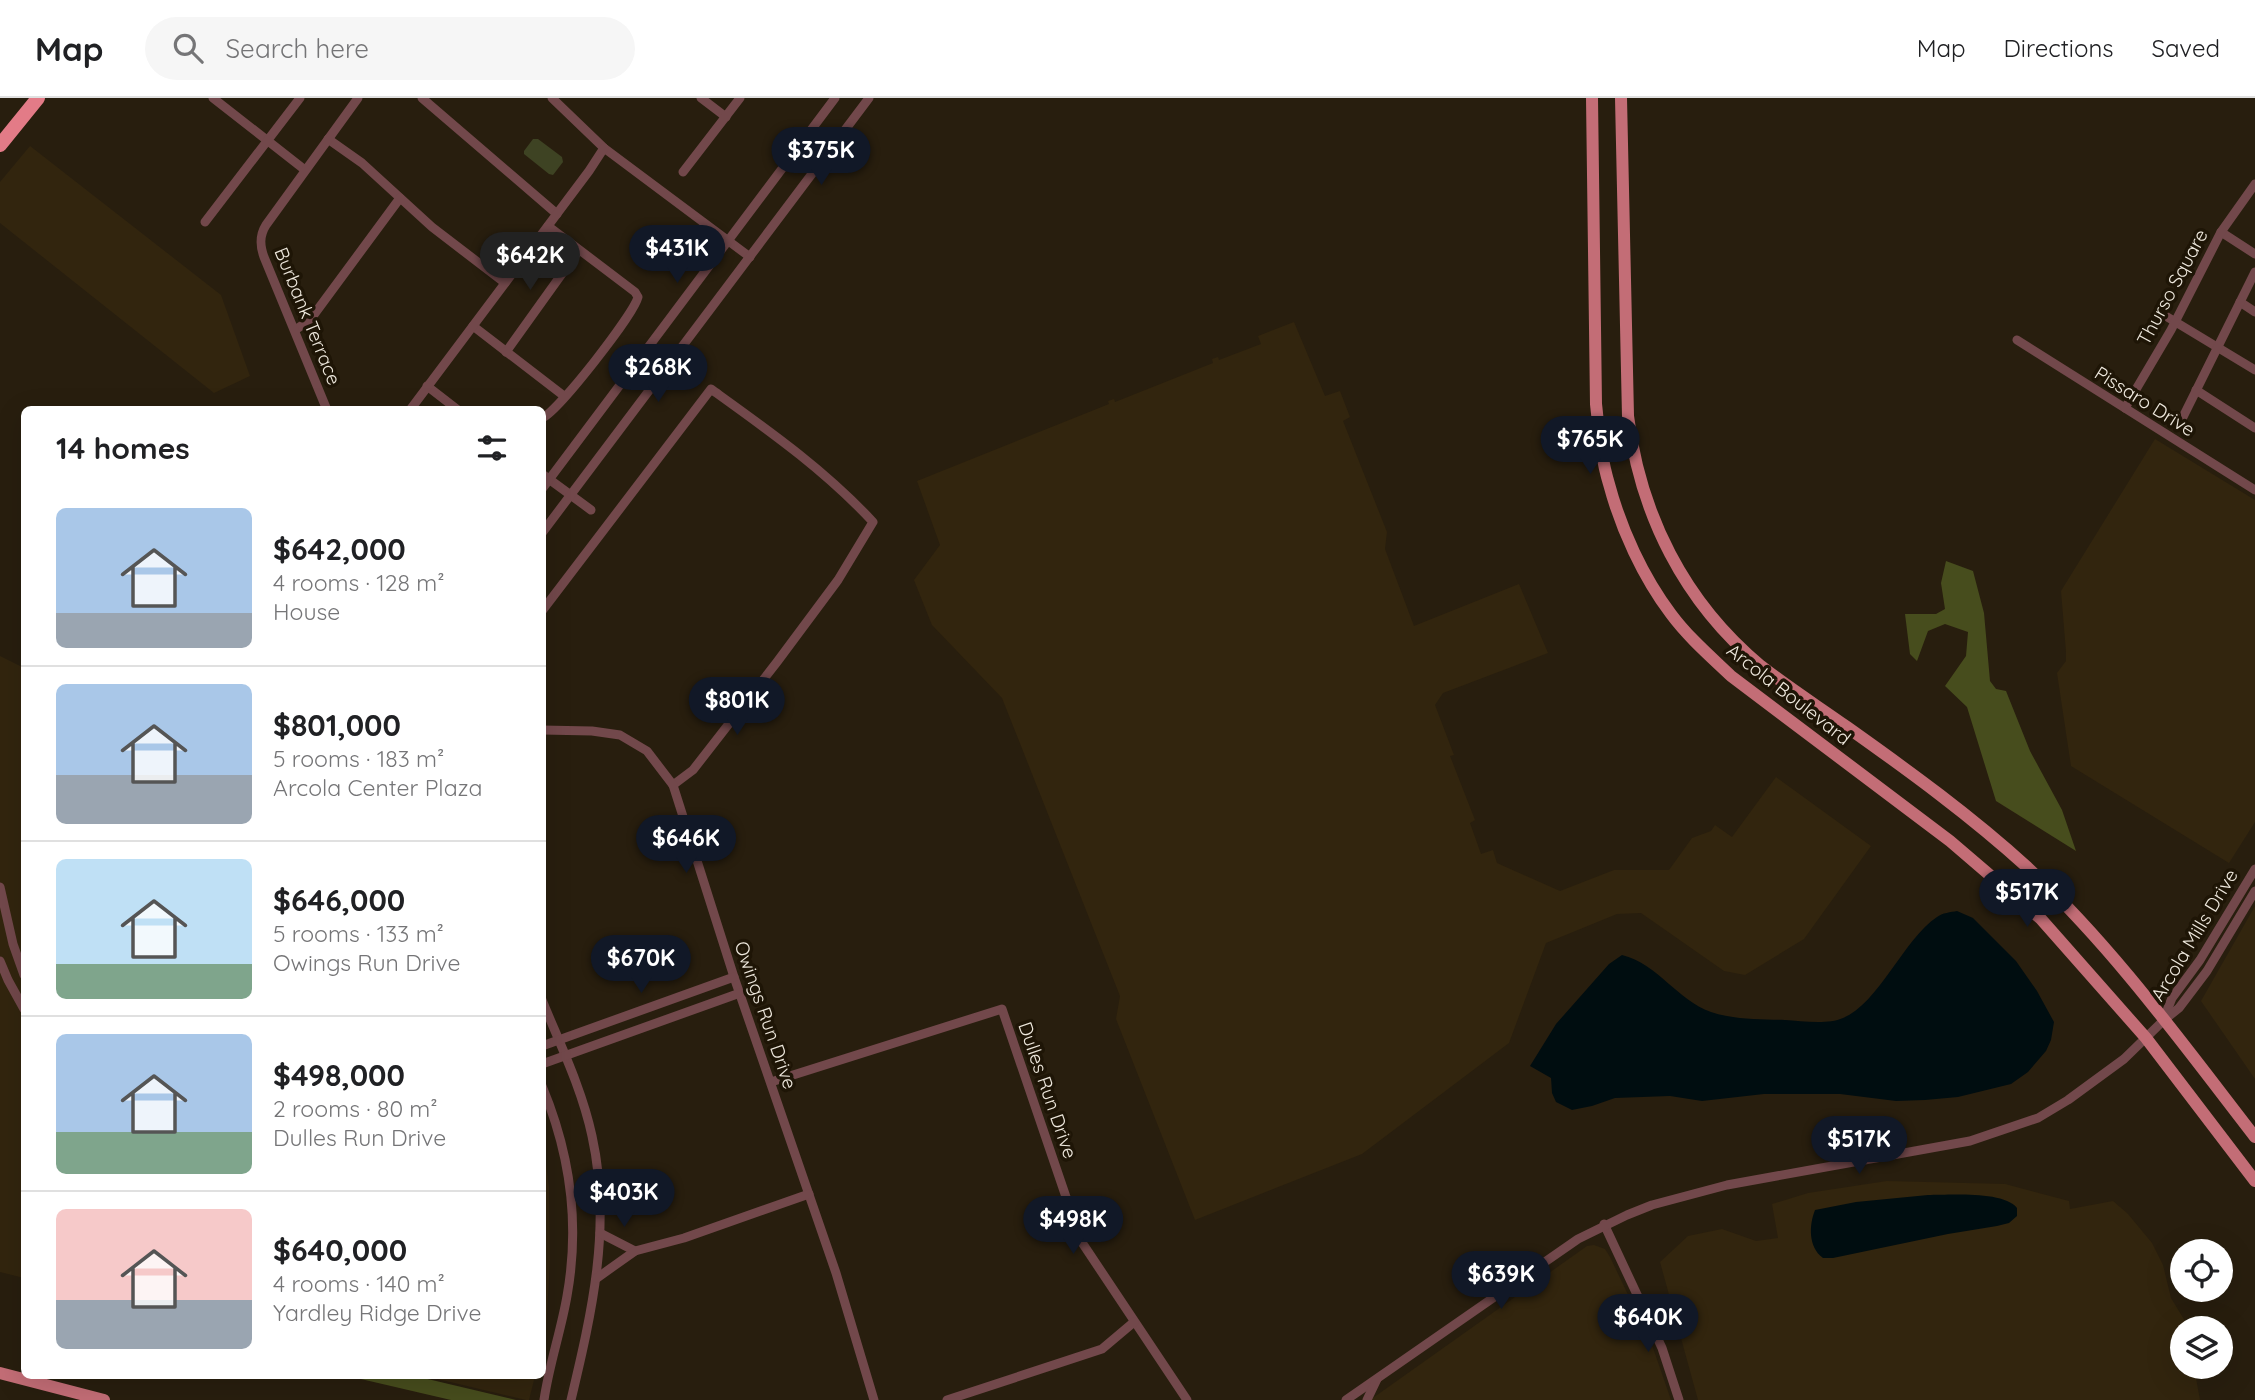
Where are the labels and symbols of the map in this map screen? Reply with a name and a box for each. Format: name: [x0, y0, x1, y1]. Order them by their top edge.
pin: $375K: [772, 127, 870, 187]
street label: Thurso Square: [2131, 225, 2213, 349]
pin: $431K: [628, 226, 726, 285]
pin: $642K: [481, 232, 579, 292]
street label: Burbank Terrace: [269, 244, 347, 388]
pin: $268K: [609, 344, 707, 404]
street label: Pissaro Drive: [2090, 361, 2200, 441]
pin: $765K: [1541, 416, 1639, 476]
street label: Arcola Boulevard: [1722, 638, 1856, 750]
pin: $801K: [688, 678, 786, 737]
pin: $646K: [637, 816, 735, 875]
street label: Arcola Mills Drive: [2145, 865, 2243, 1005]
pin: $517K: [1978, 870, 2076, 929]
pin: $670K: [592, 936, 690, 995]
street label: Owings Run Drive: [729, 938, 803, 1092]
street label: Dulles Run Drive: [1013, 1018, 1083, 1162]
pin: $517K: [1810, 1116, 1908, 1176]
pin: $403K: [575, 1170, 673, 1229]
pin: $498K: [1024, 1196, 1122, 1256]
pin: $639K: [1452, 1252, 1550, 1311]
pin: $640K: [1599, 1294, 1697, 1354]

